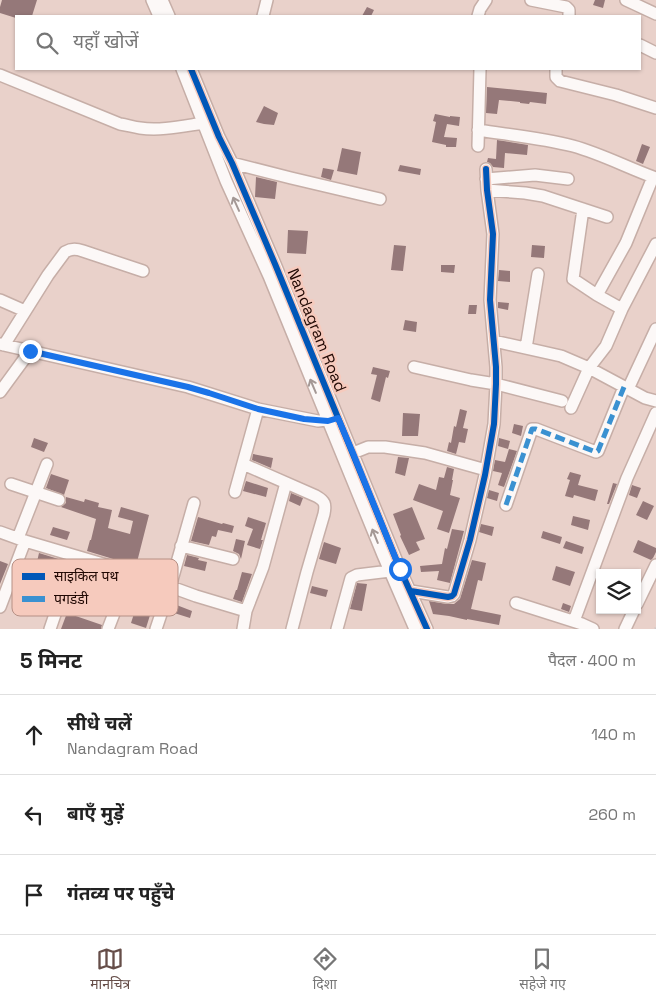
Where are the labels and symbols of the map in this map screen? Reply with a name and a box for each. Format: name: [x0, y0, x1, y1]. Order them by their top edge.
one-way arrow: [231, 197, 241, 212]
street label: Nandagram Road: [283, 265, 351, 395]
route end: [19, 340, 42, 363]
one-way arrow: [308, 379, 318, 394]
one-way arrow: [370, 529, 380, 544]
route start: [389, 558, 412, 581]
legend: [12, 559, 178, 616]
text: साइकिल पथ: [54, 567, 119, 585]
text: पगडंडी: [54, 590, 89, 608]

